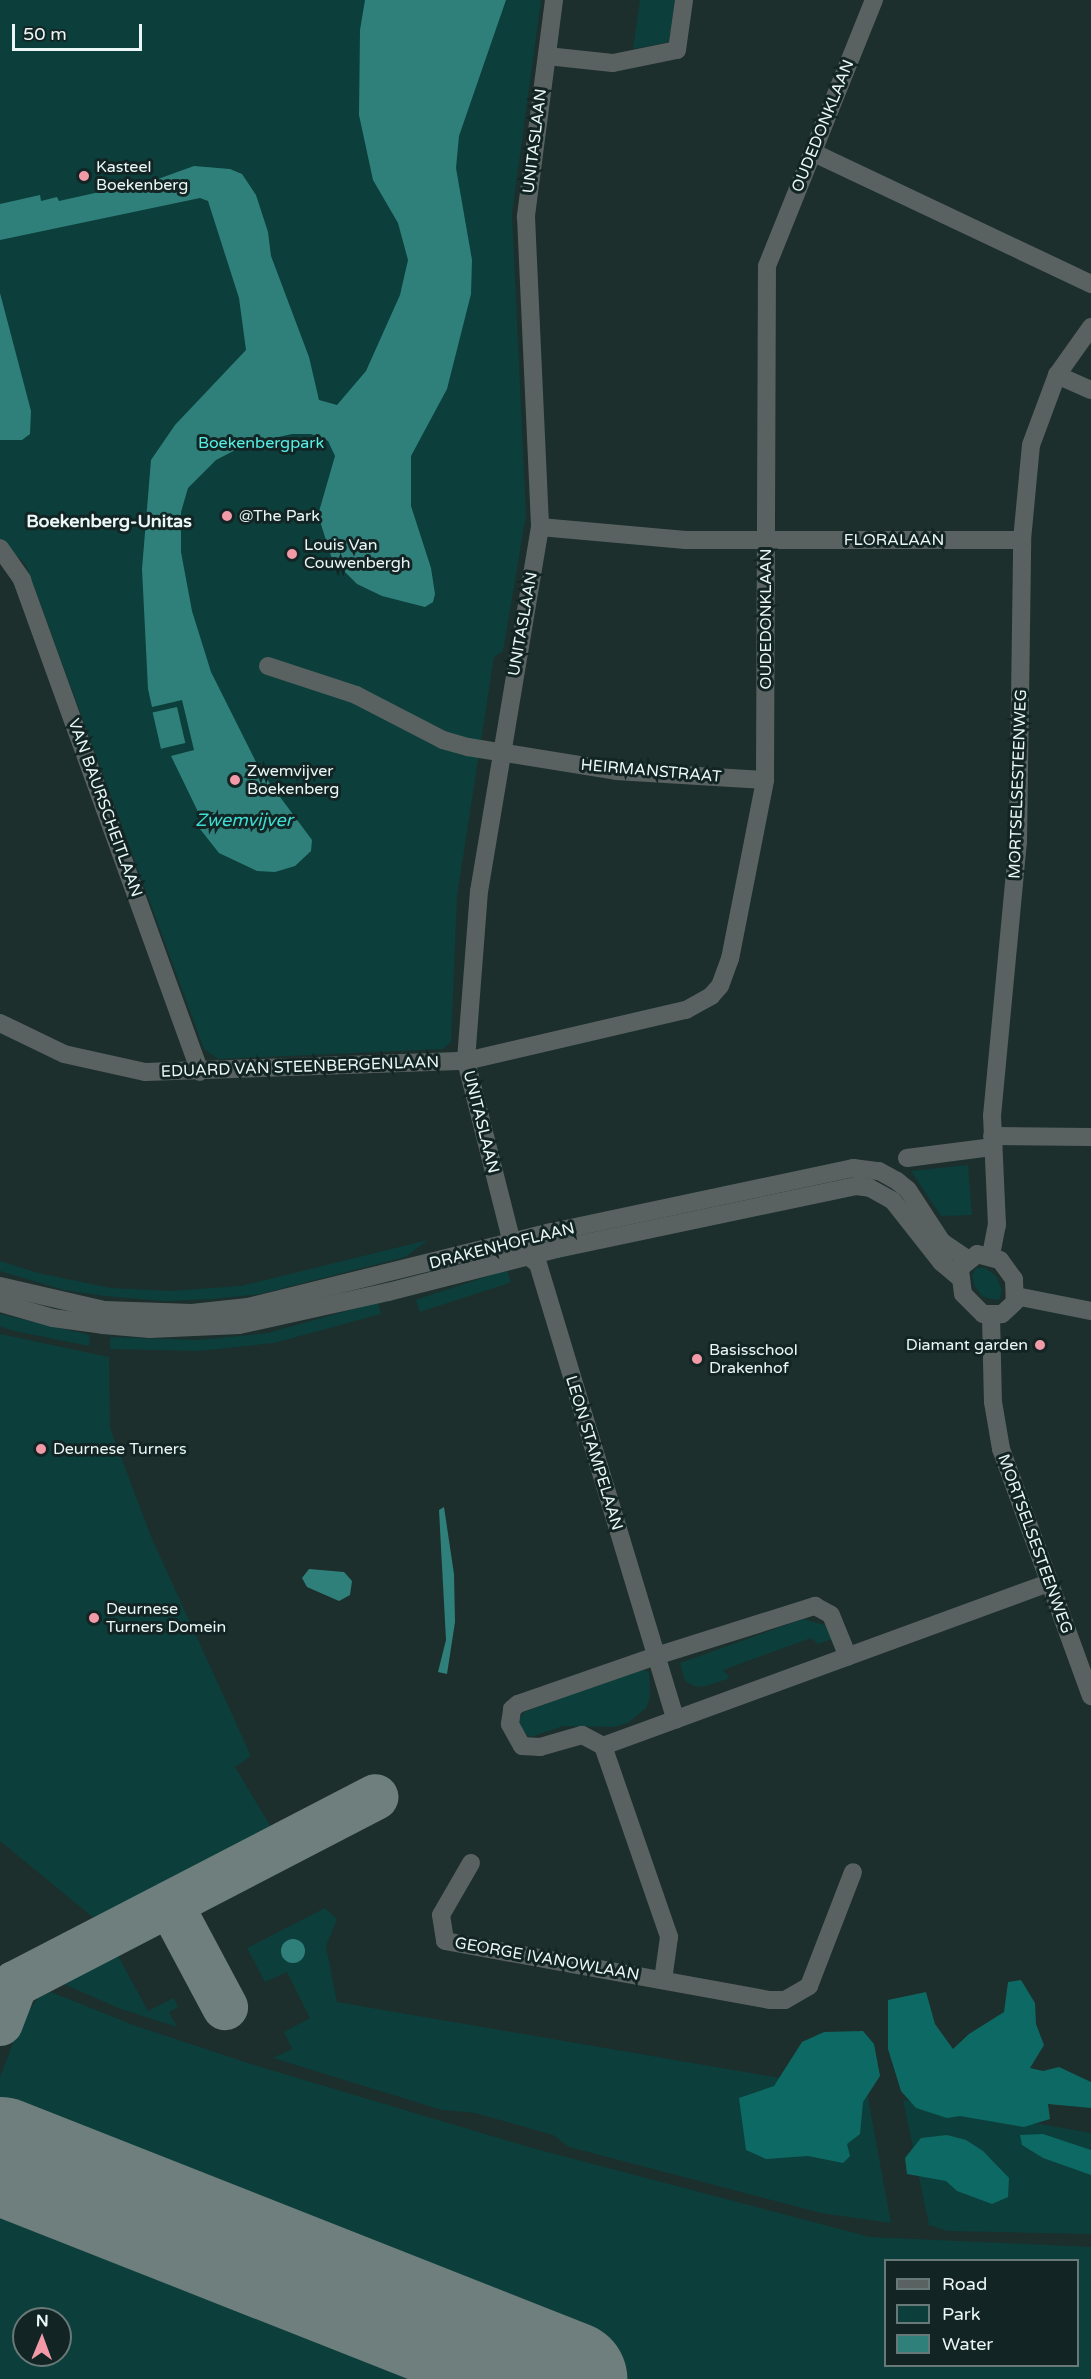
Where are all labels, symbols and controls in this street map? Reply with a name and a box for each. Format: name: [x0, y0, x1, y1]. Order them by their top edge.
scale bar: [15, 12, 146, 50]
text: 50 m: [23, 23, 67, 45]
street label: OUDEDONKLAAN: [788, 57, 858, 195]
street label: UNITASLAAN: [519, 88, 551, 194]
place label: Kasteel Boekenberg: [96, 157, 188, 195]
marker: Kasteel Boekenberg: [77, 169, 91, 183]
park label: Boekenbergpark: [198, 433, 324, 453]
place label: @The Park: [239, 506, 320, 526]
marker: @The Park: [220, 509, 234, 523]
district label: Boekenberg-Unitas: [26, 510, 192, 532]
street label: FLORALAAN: [844, 530, 944, 550]
place label: Louis Van Couwenbergh: [304, 535, 411, 573]
marker: Louis Van Couwenbergh: [285, 547, 299, 561]
street label: OUDEDONKLAAN: [756, 548, 776, 690]
street label: UNITASLAAN: [504, 570, 542, 678]
street label: MORTSELSESTEENWEG: [1005, 689, 1031, 879]
street label: VAN BAURSCHEITLAAN: [64, 716, 146, 900]
street label: HEIRMANSTRAAT: [580, 755, 722, 787]
place label: Zwemvijver Boekenberg: [247, 761, 339, 799]
marker: Zwemvijver Boekenberg: [228, 773, 242, 787]
water label: Zwemvijver: [195, 809, 293, 831]
street label: EDUARD VAN STEENBERGENLAAN: [161, 1053, 439, 1081]
street label: UNITASLAAN: [459, 1069, 503, 1175]
street label: DRAKENHOFLAAN: [427, 1219, 577, 1273]
place label: Diamant garden: [906, 1335, 1028, 1355]
marker: Diamant garden: [1033, 1338, 1047, 1352]
place label: Basisschool Drakenhof: [709, 1340, 798, 1378]
marker: Basisschool Drakenhof: [690, 1352, 704, 1366]
street label: LEON STAMPELAAN: [561, 1373, 627, 1533]
place label: Deurnese Turners: [53, 1439, 187, 1459]
marker: Deurnese Turners: [34, 1442, 48, 1456]
street label: MORTSELSESTEENWEG: [994, 1452, 1076, 1636]
place label: Deurnese Turners Domein: [106, 1599, 226, 1637]
marker: Deurnese Turners Domein: [87, 1611, 101, 1625]
street label: GEORGE IVANOWLAAN: [453, 1933, 641, 1985]
legend: [884, 2259, 1079, 2367]
text: Road: [942, 2273, 987, 2295]
text: Park: [942, 2303, 980, 2325]
north arrow: [12, 2307, 72, 2367]
text: N: [36, 2311, 49, 2331]
text: Water: [942, 2333, 993, 2355]

